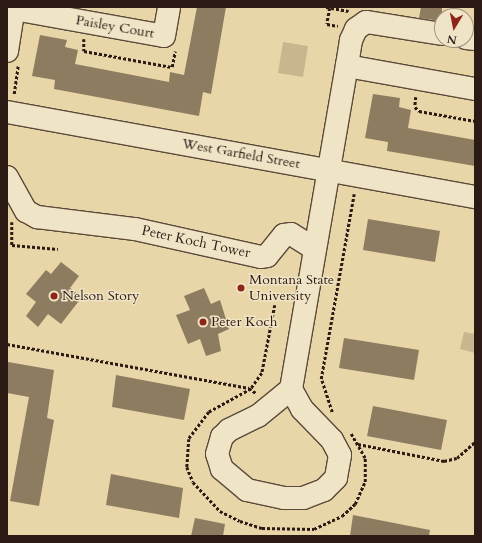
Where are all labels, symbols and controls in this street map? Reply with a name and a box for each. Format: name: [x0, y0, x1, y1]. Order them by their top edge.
north arrow: [434, 8, 474, 48]
street label: Paisley Court: [74, 12, 156, 42]
text: N: [446, 31, 458, 48]
street label: West Garfield Street: [181, 135, 301, 173]
street label: Peter Koch Tower: [140, 222, 252, 262]
place label: Montana State University: [249, 272, 334, 304]
marker: Montana State University: [236, 283, 246, 293]
place label: Nelson Story: [62, 288, 139, 304]
marker: Nelson Story: [49, 291, 59, 301]
place label: Peter Koch: [211, 314, 277, 330]
marker: Peter Koch: [198, 317, 208, 327]

